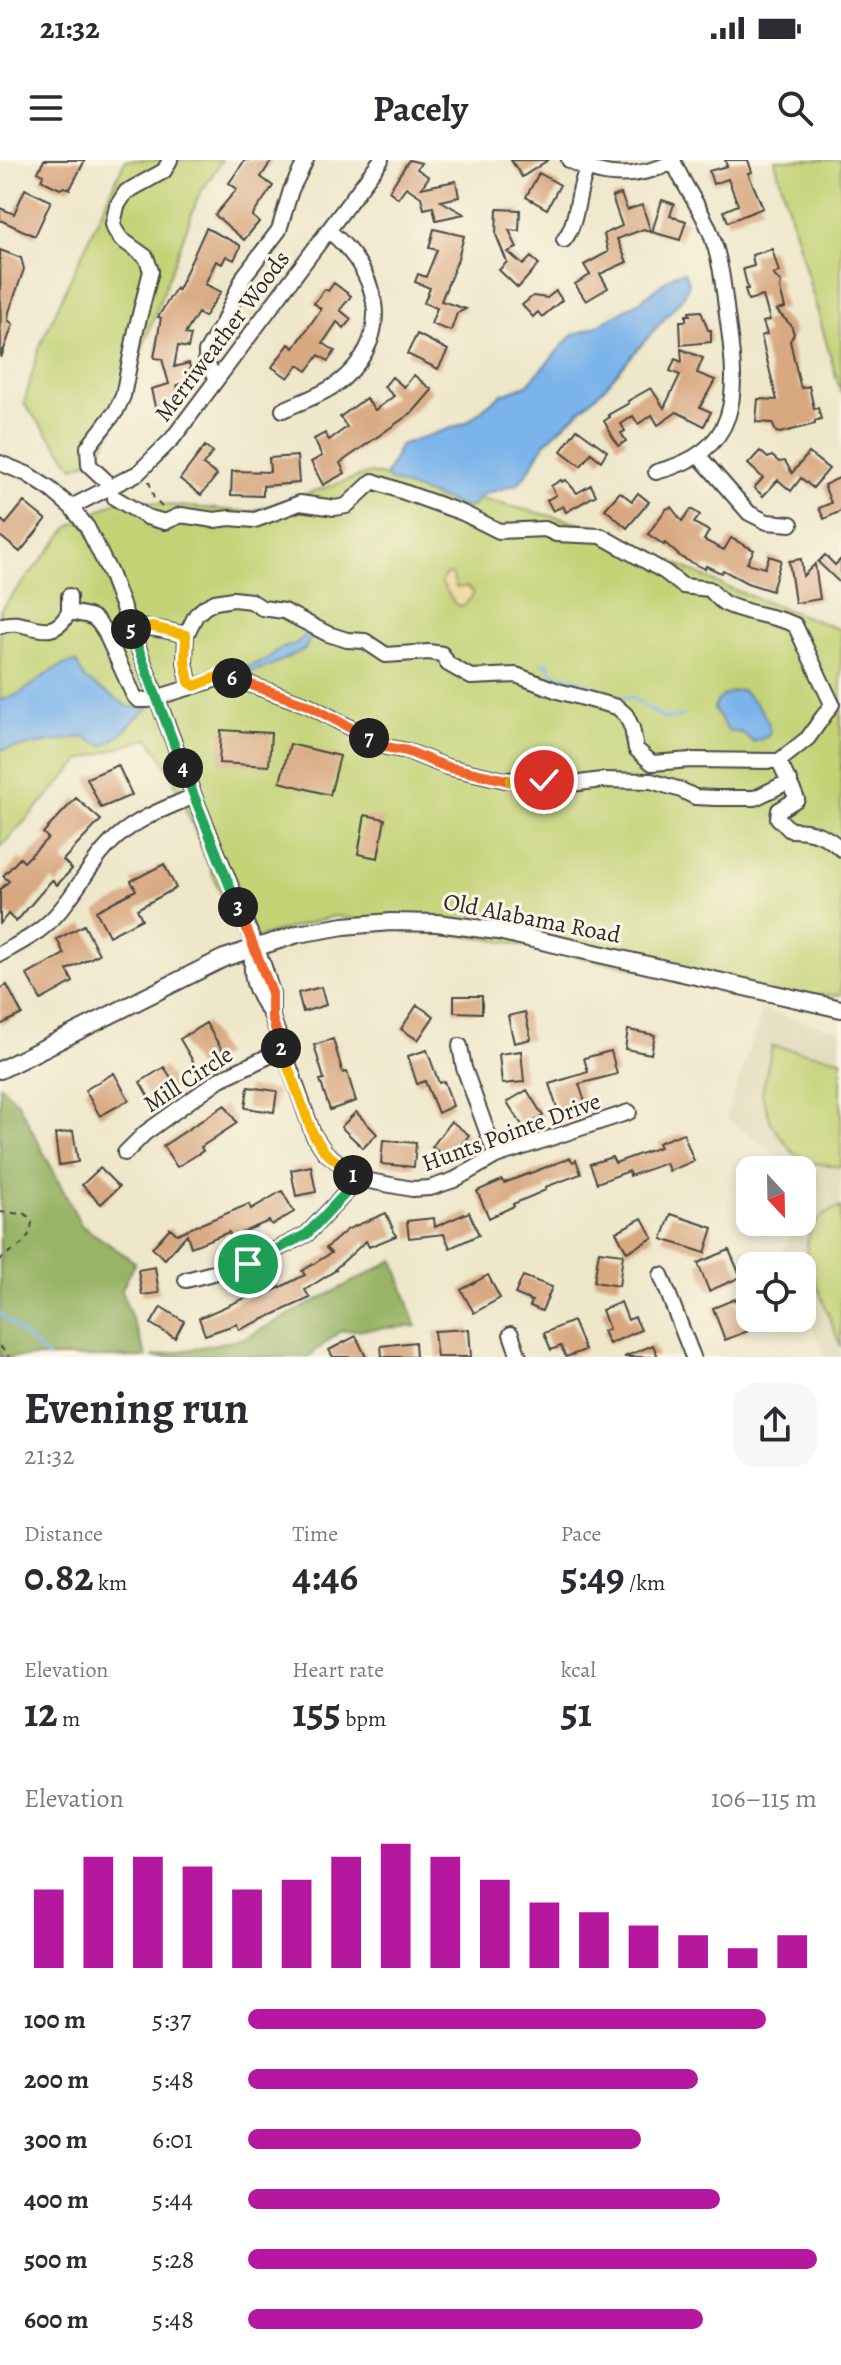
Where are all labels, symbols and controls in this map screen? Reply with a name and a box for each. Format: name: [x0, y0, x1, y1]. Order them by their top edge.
text: 21:32: [40, 8, 100, 48]
text: Pacely: [373, 84, 468, 133]
icon: menu: [24, 86, 68, 130]
icon: search: [773, 86, 817, 130]
street label: Merriweather Woods: [147, 244, 297, 428]
pin: 5: [111, 609, 151, 649]
text: 5: [126, 614, 136, 644]
pin: 6: [212, 658, 252, 698]
text: 6: [227, 663, 237, 693]
pin: 7: [349, 718, 389, 758]
text: 7: [364, 723, 374, 753]
pin: [510, 746, 578, 814]
pin: 4: [163, 748, 203, 788]
text: 4: [178, 753, 188, 783]
icon: check: [522, 758, 566, 802]
street label: Old Alabama Road: [441, 885, 623, 951]
pin: 3: [218, 887, 258, 927]
text: 3: [233, 892, 243, 922]
pin: 2: [261, 1028, 301, 1068]
text: 2: [276, 1033, 286, 1063]
street label: Mill Circle: [137, 1038, 239, 1120]
street label: Hunts Pointe Drive: [417, 1085, 605, 1179]
pin: 1: [333, 1155, 373, 1195]
north arrow: [736, 1156, 816, 1236]
map controls: [736, 1156, 816, 1332]
text: 1: [349, 1160, 357, 1190]
pin: [214, 1230, 282, 1298]
icon: arrive: [226, 1242, 270, 1286]
button: locate: [736, 1252, 816, 1332]
text: Evening run: [24, 1378, 249, 1438]
button: share: [733, 1383, 817, 1467]
text: 21:32: [24, 1438, 75, 1473]
text: Distance: [24, 1519, 103, 1549]
text: Time: [292, 1519, 338, 1549]
text: Pace: [561, 1519, 601, 1549]
text: 0.82: [24, 1549, 94, 1604]
text: 4:46: [292, 1549, 358, 1604]
text: 5:49: [561, 1549, 625, 1604]
text: km: [94, 1568, 127, 1598]
text: /km: [625, 1568, 665, 1598]
text: Elevation: [24, 1655, 108, 1685]
text: Heart rate: [292, 1655, 384, 1685]
text: kcal: [561, 1655, 596, 1685]
text: 12: [24, 1685, 58, 1740]
text: 155: [292, 1685, 341, 1740]
text: 51: [561, 1685, 592, 1740]
text: m: [58, 1704, 80, 1734]
text: bpm: [341, 1704, 386, 1734]
text: Elevation: [24, 1781, 124, 1816]
text: 106–115 m: [711, 1781, 817, 1816]
text: 100 m: [24, 2002, 86, 2037]
text: 5:37: [152, 2002, 191, 2037]
text: 200 m: [24, 2062, 89, 2097]
text: 5:48: [152, 2062, 194, 2097]
text: 300 m: [24, 2122, 88, 2157]
text: 6:01: [152, 2122, 193, 2157]
text: 400 m: [24, 2182, 89, 2217]
text: 5:44: [152, 2182, 193, 2217]
text: 500 m: [24, 2242, 88, 2277]
text: 5:28: [152, 2242, 194, 2277]
text: 600 m: [24, 2302, 89, 2337]
text: 5:48: [152, 2302, 194, 2337]

